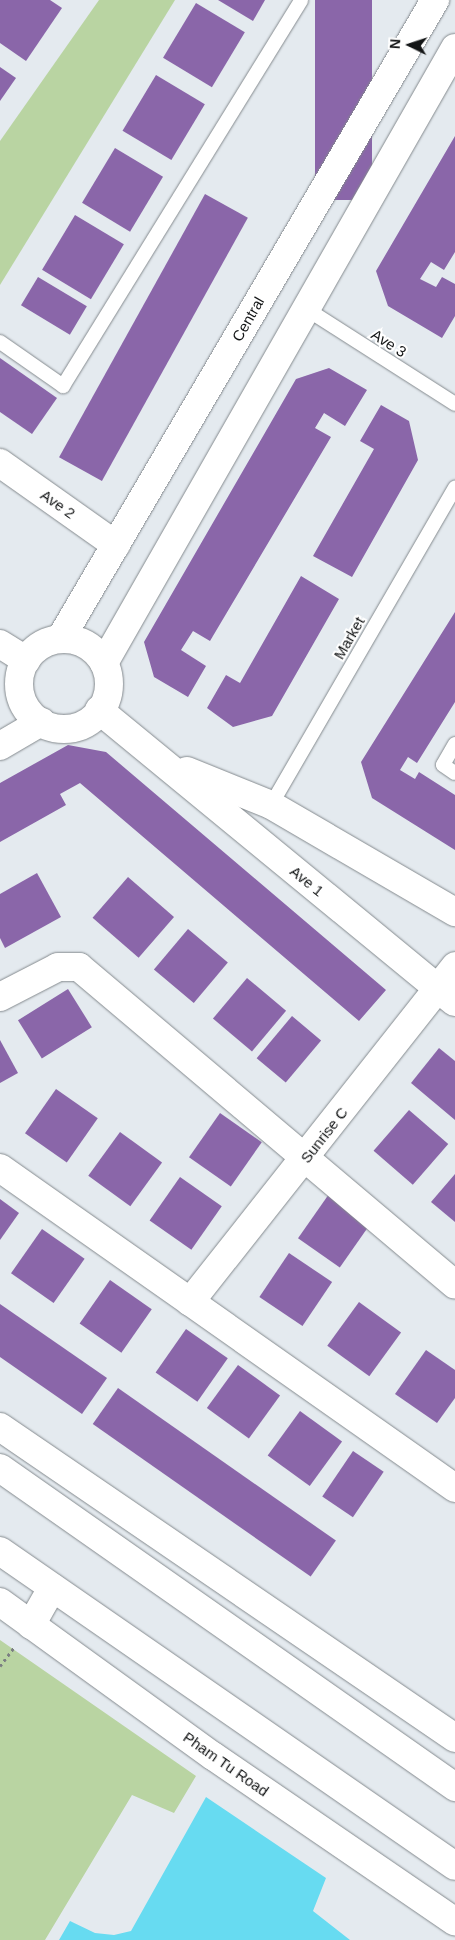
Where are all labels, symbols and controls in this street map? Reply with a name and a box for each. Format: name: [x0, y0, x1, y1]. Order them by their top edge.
north arrow: [385, 20, 435, 70]
text: N: [387, 38, 403, 50]
street label: Central: [228, 294, 268, 344]
street label: Ave 3: [368, 325, 410, 361]
street label: Ave 2: [37, 486, 79, 522]
street label: Market: [330, 614, 368, 662]
street label: Ave 1: [287, 862, 327, 900]
street label: Sunrise C: [297, 1104, 351, 1166]
street label: Pham Tu Road: [180, 1728, 272, 1800]

